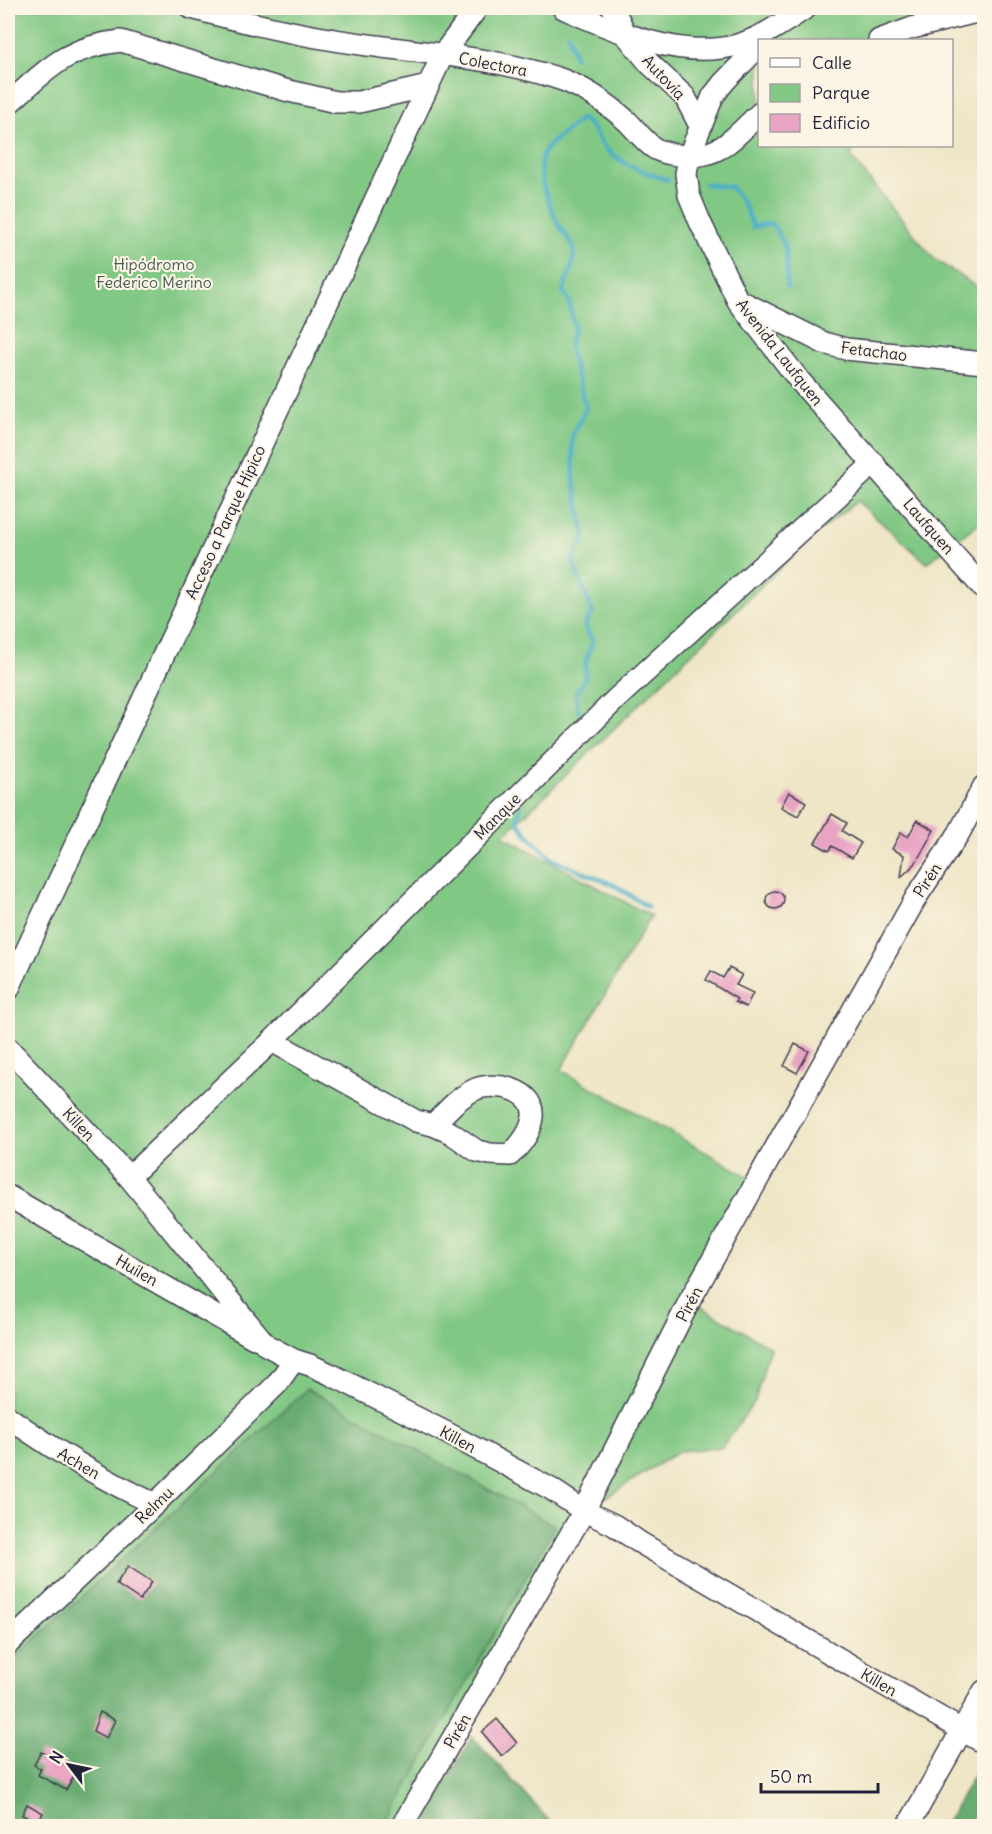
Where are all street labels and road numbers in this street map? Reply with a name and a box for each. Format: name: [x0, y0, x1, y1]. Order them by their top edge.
street label: Colectora: [457, 48, 529, 80]
street label: Autovía: [638, 50, 690, 104]
street label: Avenida Laufquen: [732, 295, 828, 409]
street label: Fetachao: [840, 337, 908, 365]
street label: Acceso a Parque Hípico: [180, 442, 270, 602]
street label: Laufquen: [899, 494, 959, 558]
street label: Manque: [469, 788, 525, 844]
street label: Pirén: [908, 859, 946, 901]
street label: Killen: [59, 1103, 99, 1145]
street label: Huilen: [112, 1250, 162, 1290]
street label: Pirén: [671, 1283, 707, 1325]
street label: Killen: [436, 1421, 480, 1457]
street label: Achen: [54, 1443, 104, 1483]
street label: Relmu: [131, 1482, 177, 1528]
street label: Killen: [857, 1664, 901, 1700]
street label: Pirén: [439, 1710, 475, 1752]

